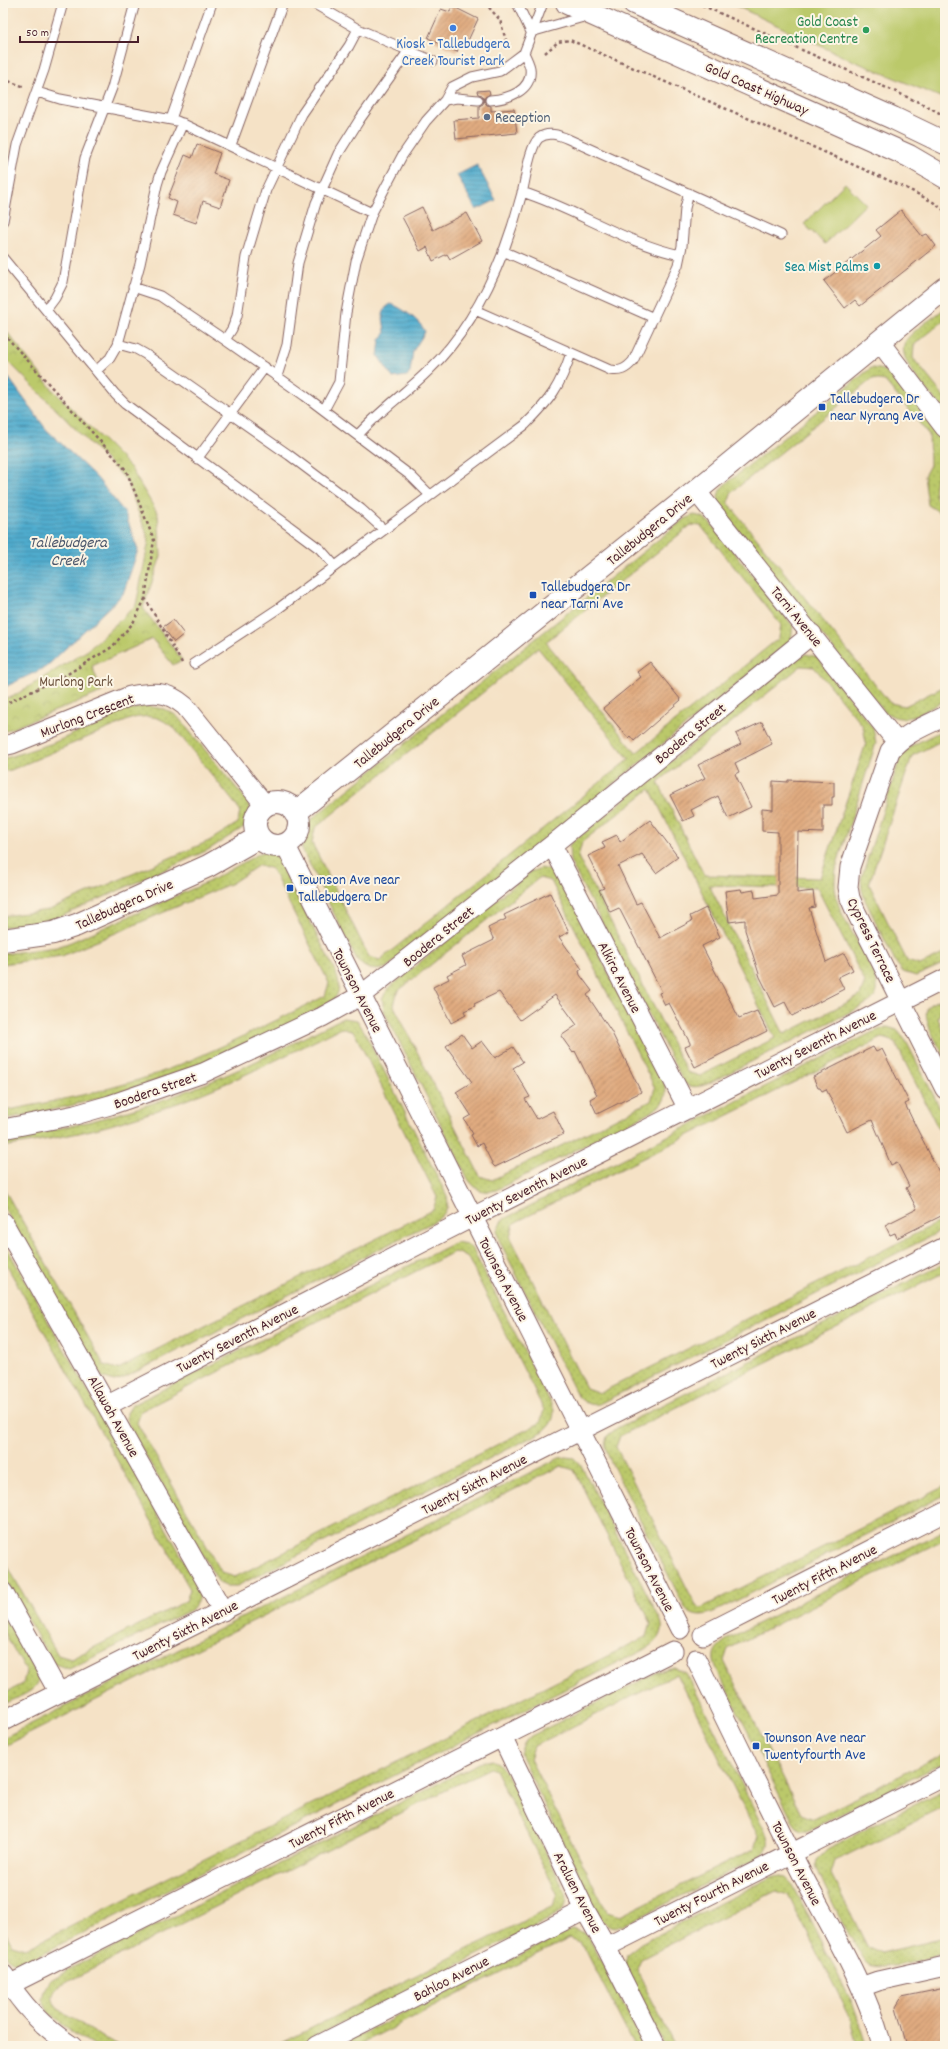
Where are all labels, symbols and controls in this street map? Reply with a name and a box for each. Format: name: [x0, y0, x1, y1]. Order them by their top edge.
place label: Gold Coast Recreation Centre: [755, 12, 858, 51]
scale bar: [20, 18, 138, 44]
marker: Kiosk - Tallebudgera Creek Tourist Park: [448, 23, 458, 33]
text: 50 m: [26, 25, 49, 42]
marker: Gold Coast Recreation Centre: [861, 25, 871, 35]
place label: Kiosk - Tallebudgera Creek Tourist Park: [396, 34, 511, 73]
street label: Gold Coast Highway: [701, 57, 812, 123]
place label: Reception: [495, 108, 550, 130]
marker: Reception: [482, 112, 492, 122]
place label: Sea Mist Palms: [784, 257, 869, 279]
marker: Sea Mist Palms: [872, 261, 882, 271]
place label: Tallebudgera Dr near Nyrang Ave: [830, 389, 924, 428]
marker: Tallebudgera Dr near Nyrang Ave: [817, 402, 827, 412]
street label: Tallebudgera Drive: [603, 489, 698, 572]
water label: Tallebudgera Creek: [29, 532, 108, 573]
place label: Tallebudgera Dr near Tarni Ave: [541, 577, 631, 616]
street label: Tarni Avenue: [764, 582, 827, 653]
marker: Tallebudgera Dr near Tarni Ave: [528, 590, 538, 600]
park label: Murlong Park: [39, 672, 113, 694]
street label: Murlong Crescent: [38, 689, 138, 745]
street label: Tallebudgera Drive: [350, 692, 445, 775]
street label: Boodera Street: [651, 698, 732, 770]
place label: Townson Ave near Tallebudgera Dr: [298, 870, 400, 909]
street label: Tallebudgera Drive: [72, 874, 178, 937]
marker: Townson Ave near Tallebudgera Dr: [285, 883, 295, 893]
street label: Cypress Terrace: [840, 895, 900, 987]
street label: Boodera Street: [399, 901, 480, 973]
street label: Alkira Avenue: [591, 938, 646, 1018]
street label: Townson Avenue: [325, 945, 387, 1037]
street label: Twenty Seventh Avenue: [751, 1005, 881, 1086]
street label: Boodera Street: [111, 1067, 201, 1116]
street label: Twenty Seventh Avenue: [462, 1151, 592, 1232]
street label: Townson Avenue: [471, 1234, 533, 1326]
street label: Twenty Seventh Avenue: [173, 1299, 303, 1380]
street label: Twenty Sixth Avenue: [707, 1303, 821, 1376]
street label: Allawah Avenue: [81, 1372, 144, 1462]
street label: Twenty Sixth Avenue: [418, 1449, 532, 1522]
street label: Townson Avenue: [617, 1524, 679, 1616]
street label: Twenty Fifth Avenue: [768, 1540, 882, 1612]
street label: Twenty Sixth Avenue: [129, 1595, 243, 1668]
place label: Townson Ave near Twentyfourth Ave: [764, 1728, 866, 1767]
marker: Townson Ave near Twentyfourth Ave: [751, 1741, 761, 1751]
street label: Twenty Fifth Avenue: [285, 1784, 399, 1856]
street label: Townson Avenue: [764, 1818, 826, 1910]
street label: Araluen Avenue: [546, 1848, 606, 1938]
street label: Twenty Fourth Avenue: [651, 1856, 774, 1933]
street label: Bahloo Avenue: [410, 1951, 494, 2008]

